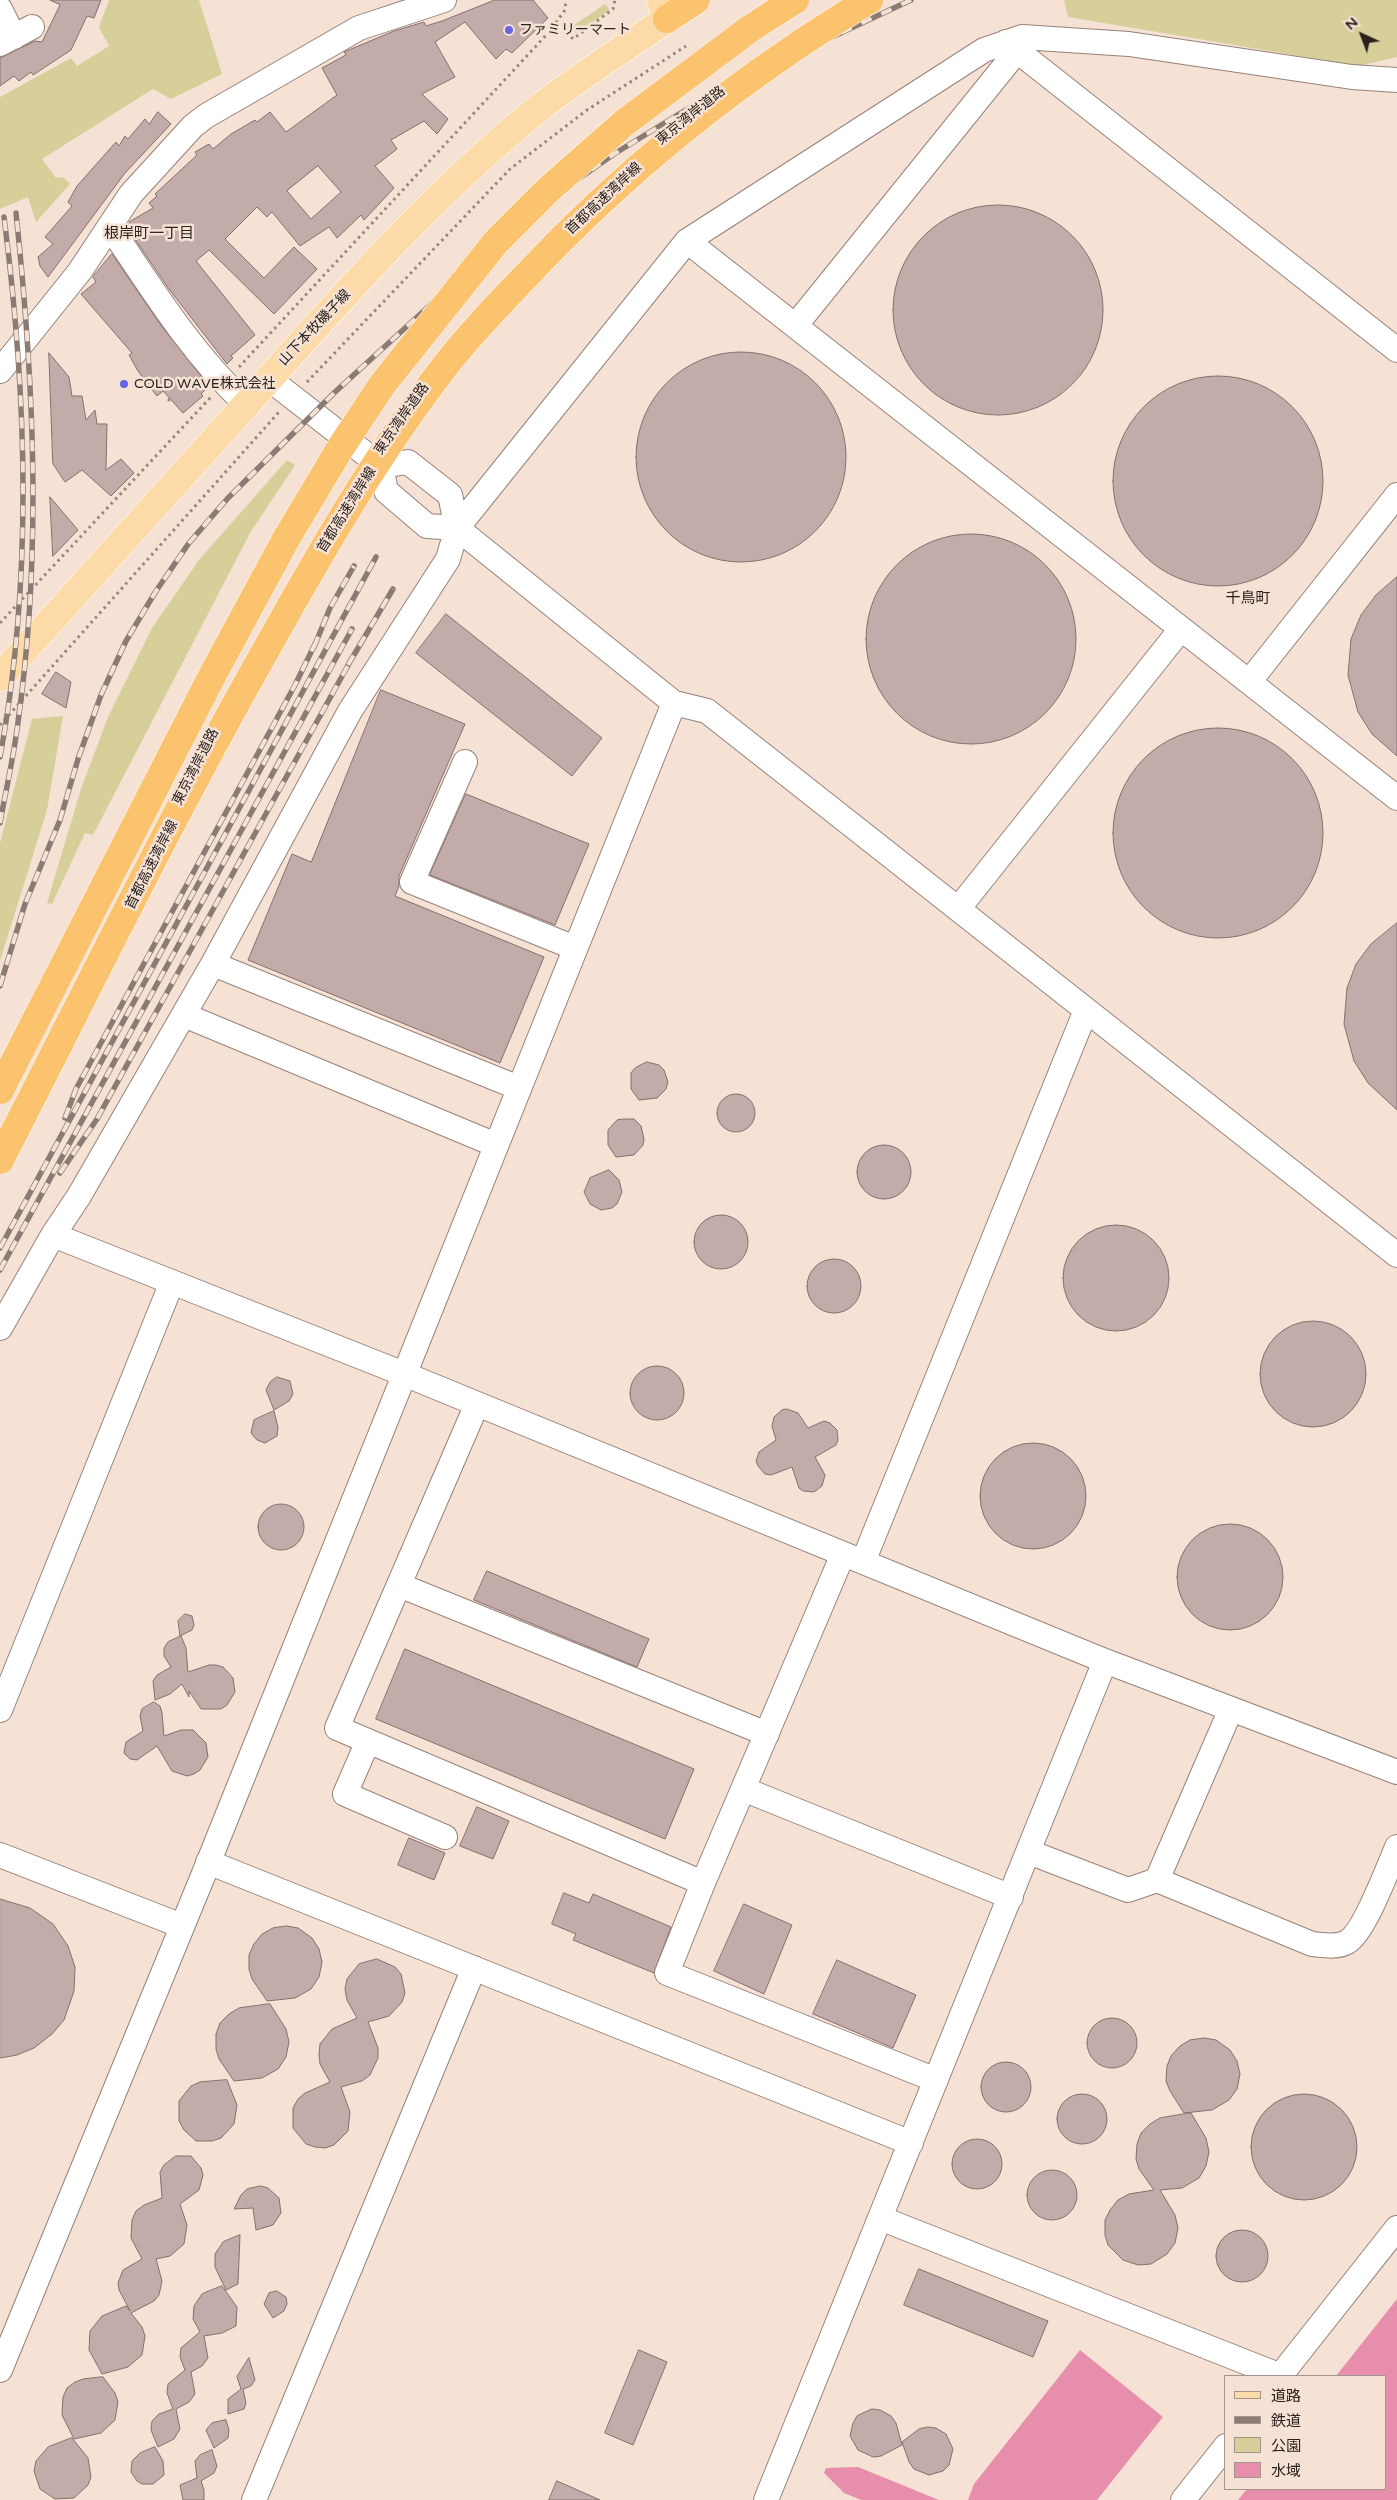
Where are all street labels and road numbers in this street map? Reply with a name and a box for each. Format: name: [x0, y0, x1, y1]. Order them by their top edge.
street label: 東京湾岸道路: [653, 83, 729, 149]
street label: 首都高速湾岸線: [562, 159, 646, 239]
street label: 山下本牧磯子線: [275, 286, 355, 370]
street label: 東京湾岸道路: [371, 380, 433, 458]
street label: 首都高速湾岸線: [314, 464, 380, 556]
street label: 東京湾岸道路: [169, 726, 223, 808]
street label: 首都高速湾岸線: [122, 818, 182, 912]

